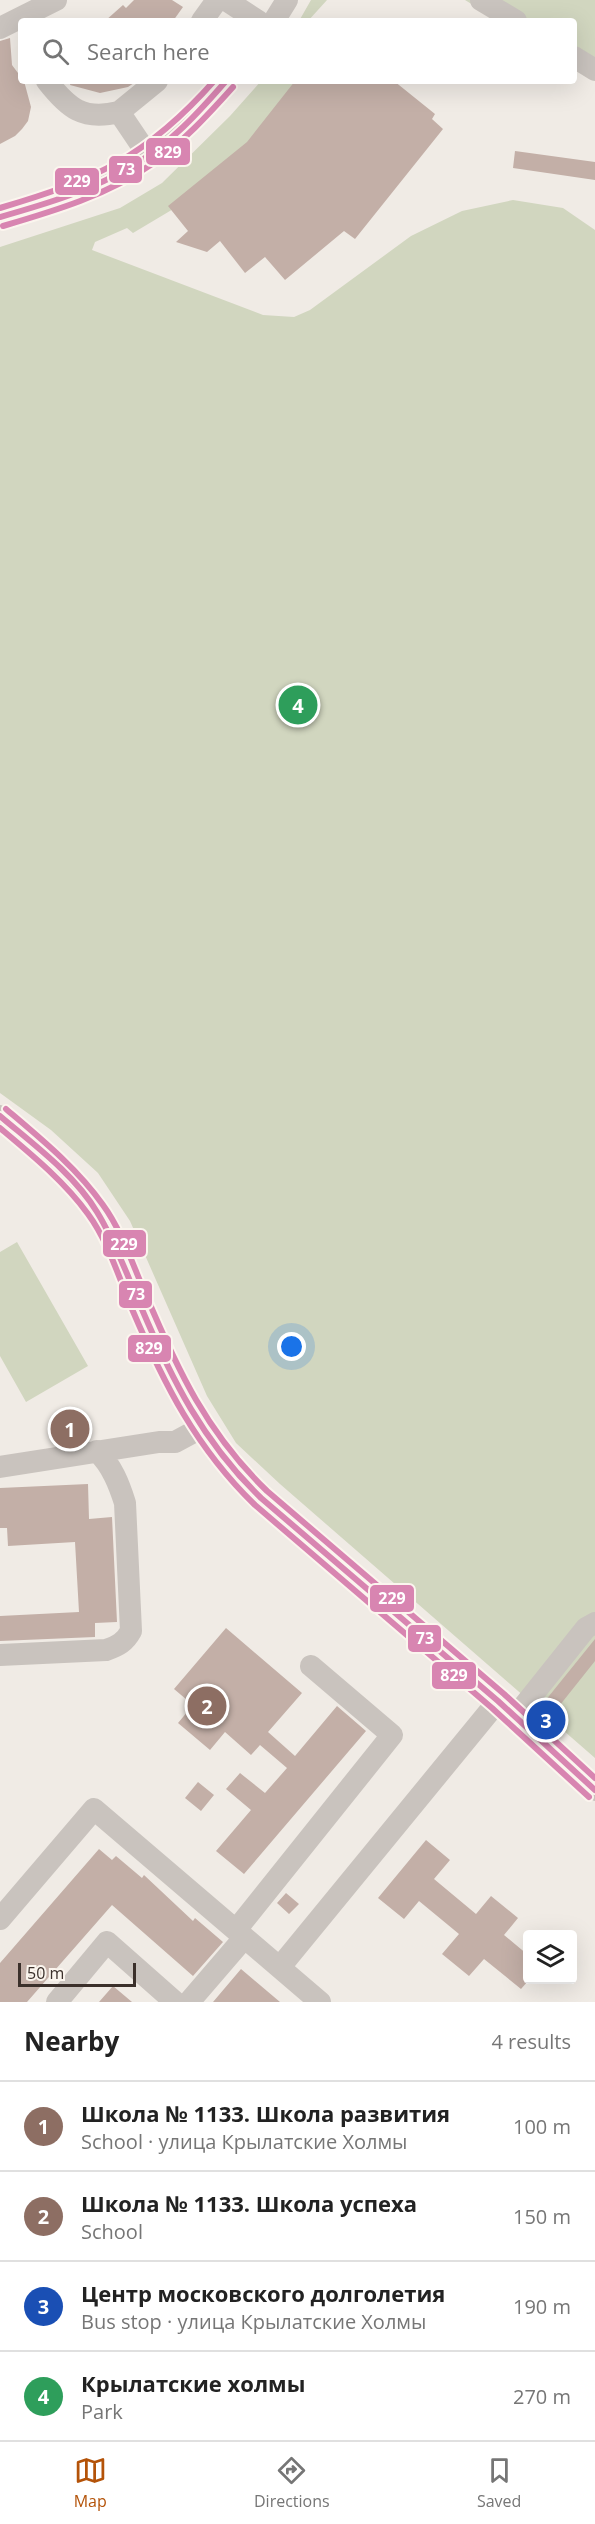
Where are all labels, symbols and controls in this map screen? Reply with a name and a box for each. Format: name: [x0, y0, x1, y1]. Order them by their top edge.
search box: [18, 18, 577, 84]
icon: search: [39, 35, 72, 68]
text: Search here: [87, 36, 210, 66]
line badge: 829: [145, 137, 191, 166]
text: 829: [154, 141, 182, 163]
line badge: 73: [108, 155, 143, 184]
text: 73: [117, 158, 135, 180]
line badge: 229: [54, 167, 100, 196]
text: 229: [63, 170, 91, 192]
pin: 4: [278, 682, 318, 728]
line badge: 229: [102, 1229, 147, 1258]
text: 229: [110, 1233, 138, 1255]
line badge: 73: [118, 1280, 153, 1309]
text: 73: [127, 1283, 145, 1305]
your location: [277, 1332, 306, 1361]
line badge: 829: [127, 1334, 172, 1363]
text: 829: [135, 1337, 163, 1359]
pin: 1: [50, 1406, 90, 1452]
line badge: 229: [369, 1584, 415, 1613]
text: 229: [378, 1587, 406, 1609]
line badge: 73: [407, 1624, 442, 1653]
text: 73: [416, 1627, 434, 1649]
line badge: 829: [431, 1661, 477, 1690]
text: 829: [440, 1664, 468, 1686]
pin: 2: [188, 1684, 226, 1728]
pin: 3: [526, 1698, 566, 1742]
map controls: [523, 1930, 577, 1984]
button: layers: [523, 1930, 577, 1984]
scale bar: [18, 1960, 136, 1988]
text: 50 m: [27, 1962, 64, 1984]
text: Nearby: [24, 2023, 119, 2059]
text: 4 results: [491, 2028, 571, 2055]
text: Школа № 1133. Школа развития: [81, 2098, 450, 2128]
text: 1: [38, 2113, 49, 2140]
text: 100 m: [513, 2113, 571, 2140]
text: School · улица Крылатские Холмы: [81, 2128, 407, 2155]
text: Школа № 1133. Школа успеха: [81, 2188, 417, 2218]
text: 2: [38, 2203, 49, 2230]
text: 150 m: [513, 2203, 571, 2230]
text: School: [81, 2218, 143, 2245]
text: Центр московского долголетия: [81, 2278, 445, 2308]
text: 3: [38, 2293, 49, 2320]
text: 190 m: [513, 2293, 571, 2320]
text: Bus stop · улица Крылатские Холмы: [81, 2308, 426, 2335]
text: Крылатские холмы: [81, 2368, 305, 2398]
text: 4: [38, 2383, 49, 2410]
text: 270 m: [513, 2383, 571, 2410]
text: Park: [81, 2398, 123, 2425]
tab: Map: [74, 2454, 107, 2512]
tab: Directions: [254, 2454, 330, 2512]
tab: Saved: [477, 2454, 521, 2512]

